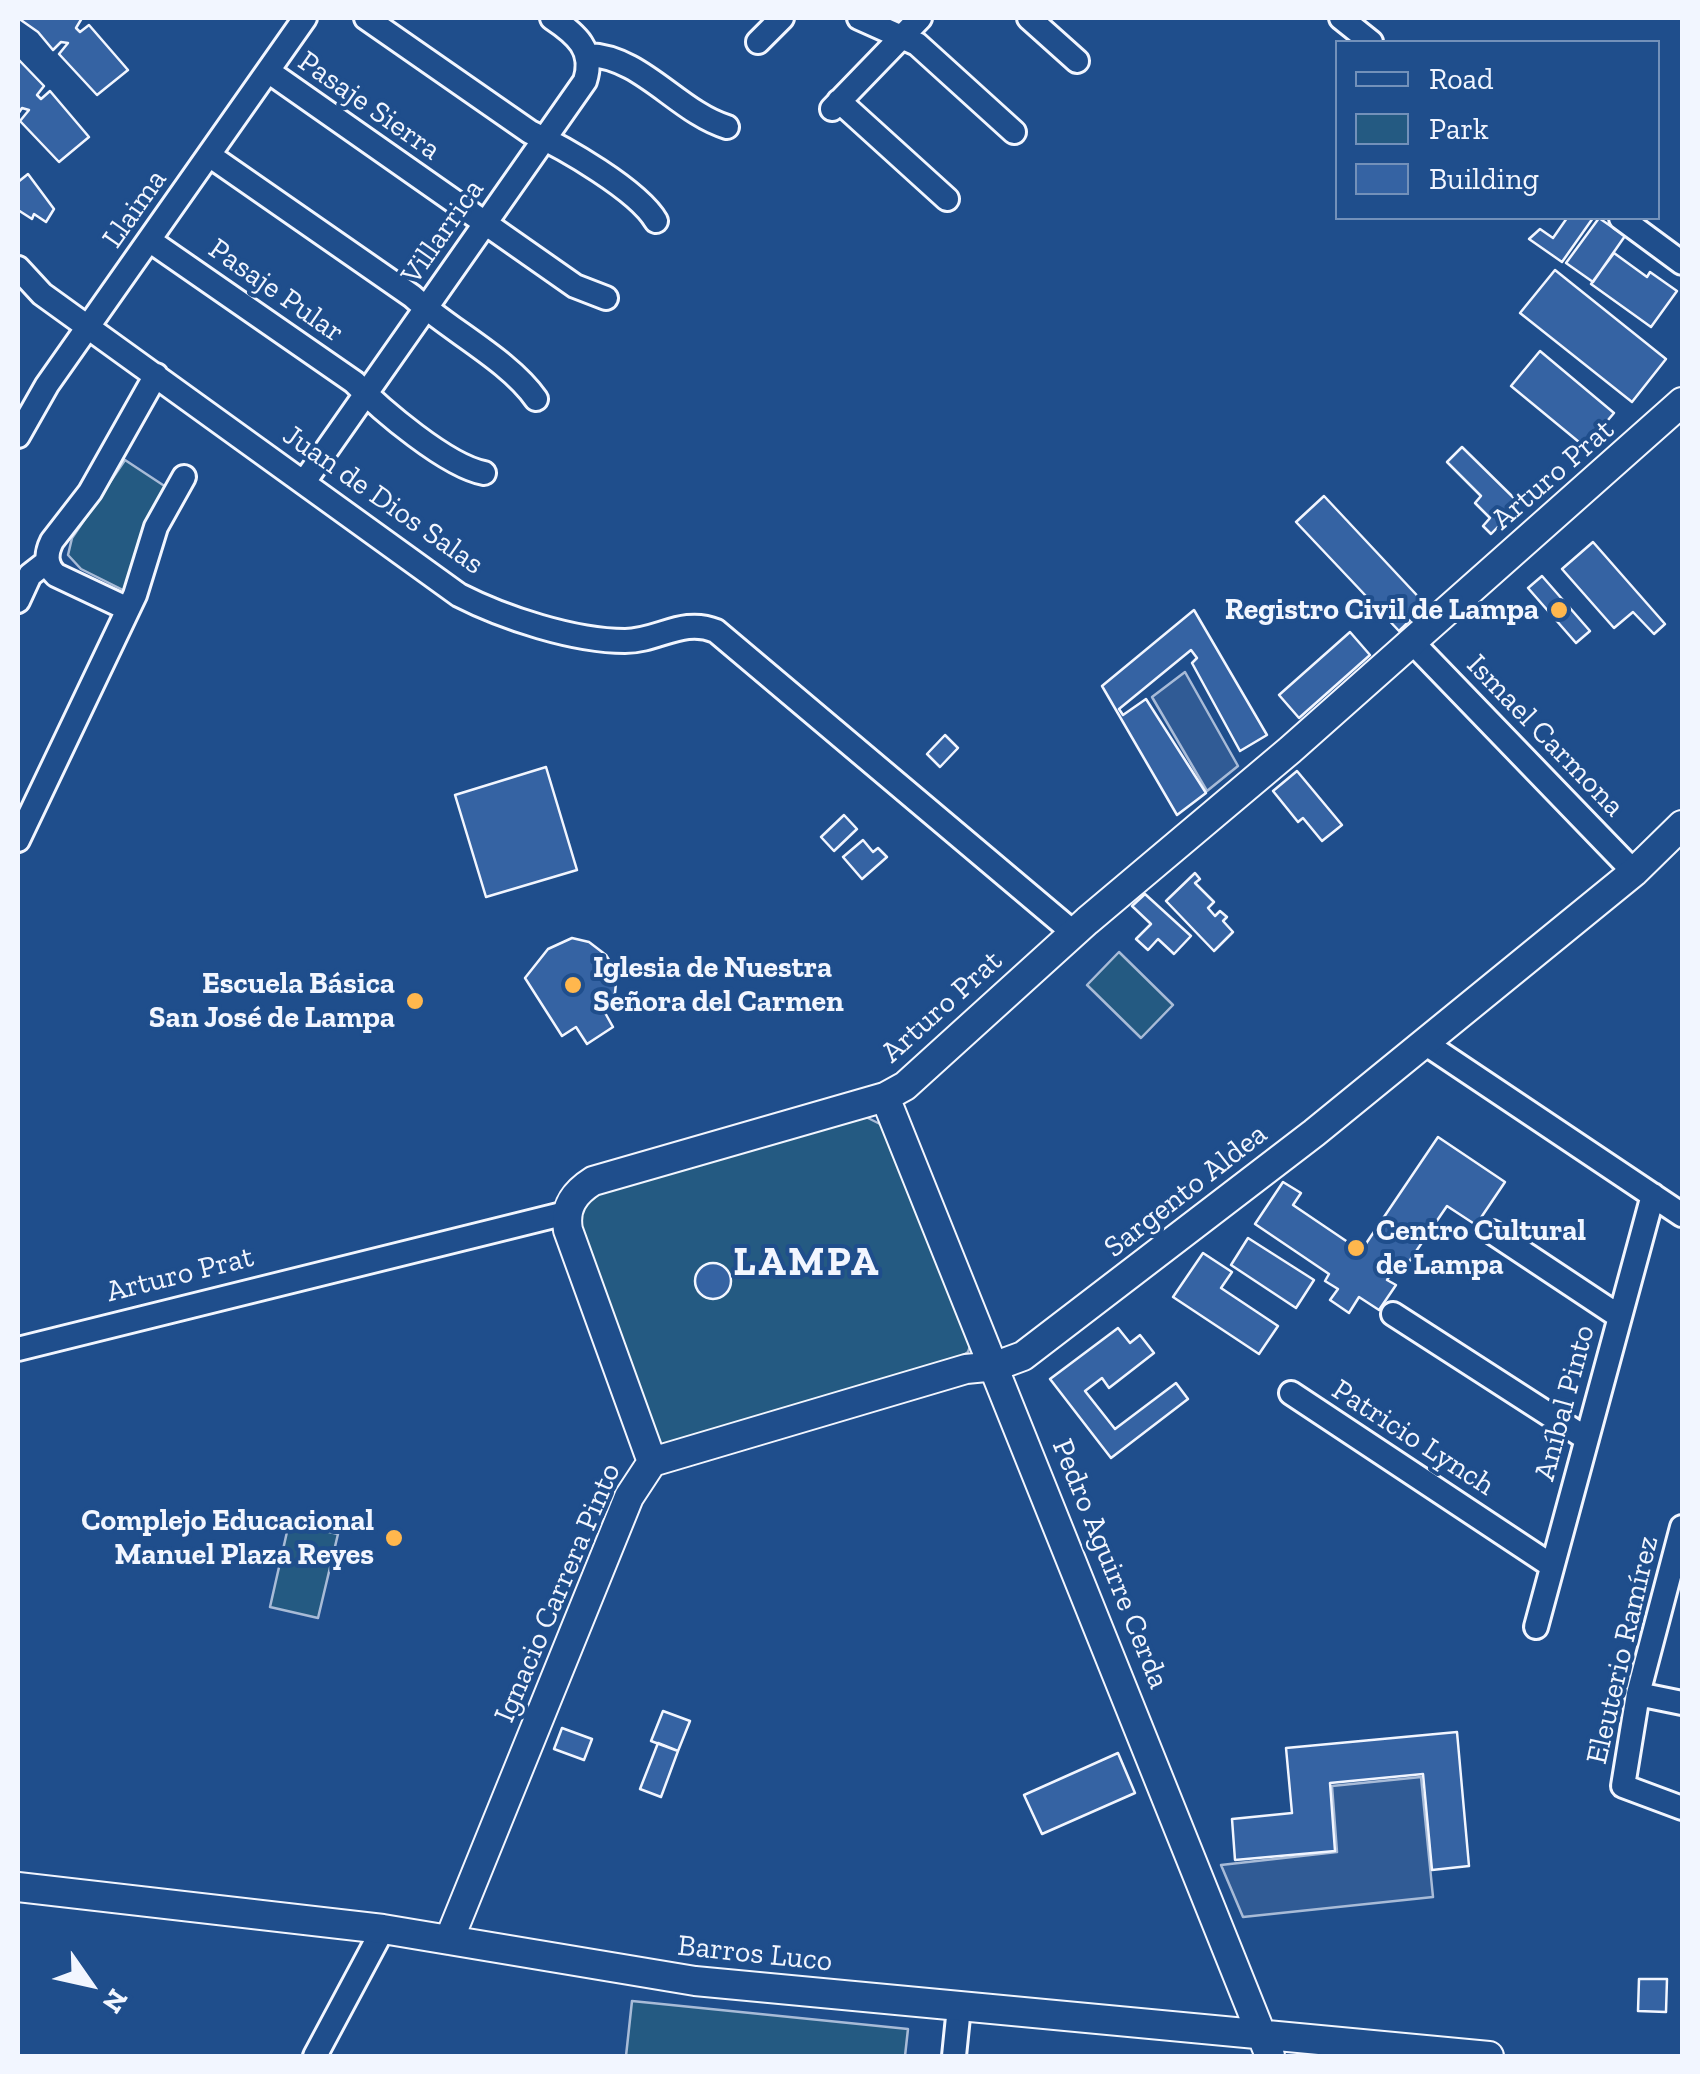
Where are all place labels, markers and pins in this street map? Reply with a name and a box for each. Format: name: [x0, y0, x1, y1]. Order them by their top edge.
place label: Registro Civil de Lampa: [1225, 592, 1539, 628]
marker: Registro Civil de Lampa: [1548, 599, 1570, 621]
place label: Iglesia de Nuestra Señora del Carmen: [593, 950, 844, 1020]
place label: Escuela Básica San José de Lampa: [149, 966, 395, 1036]
marker: Iglesia de Nuestra Señora del Carmen: [562, 974, 584, 996]
marker: Escuela Básica San José de Lampa: [404, 990, 426, 1012]
place label: Centro Cultural de Lampa: [1376, 1213, 1586, 1284]
marker: Centro Cultural de Lampa: [1345, 1237, 1367, 1259]
place label: Complejo Educacional Manuel Plaza Reyes: [81, 1503, 374, 1574]
marker: Complejo Educacional Manuel Plaza Reyes: [383, 1527, 405, 1549]

